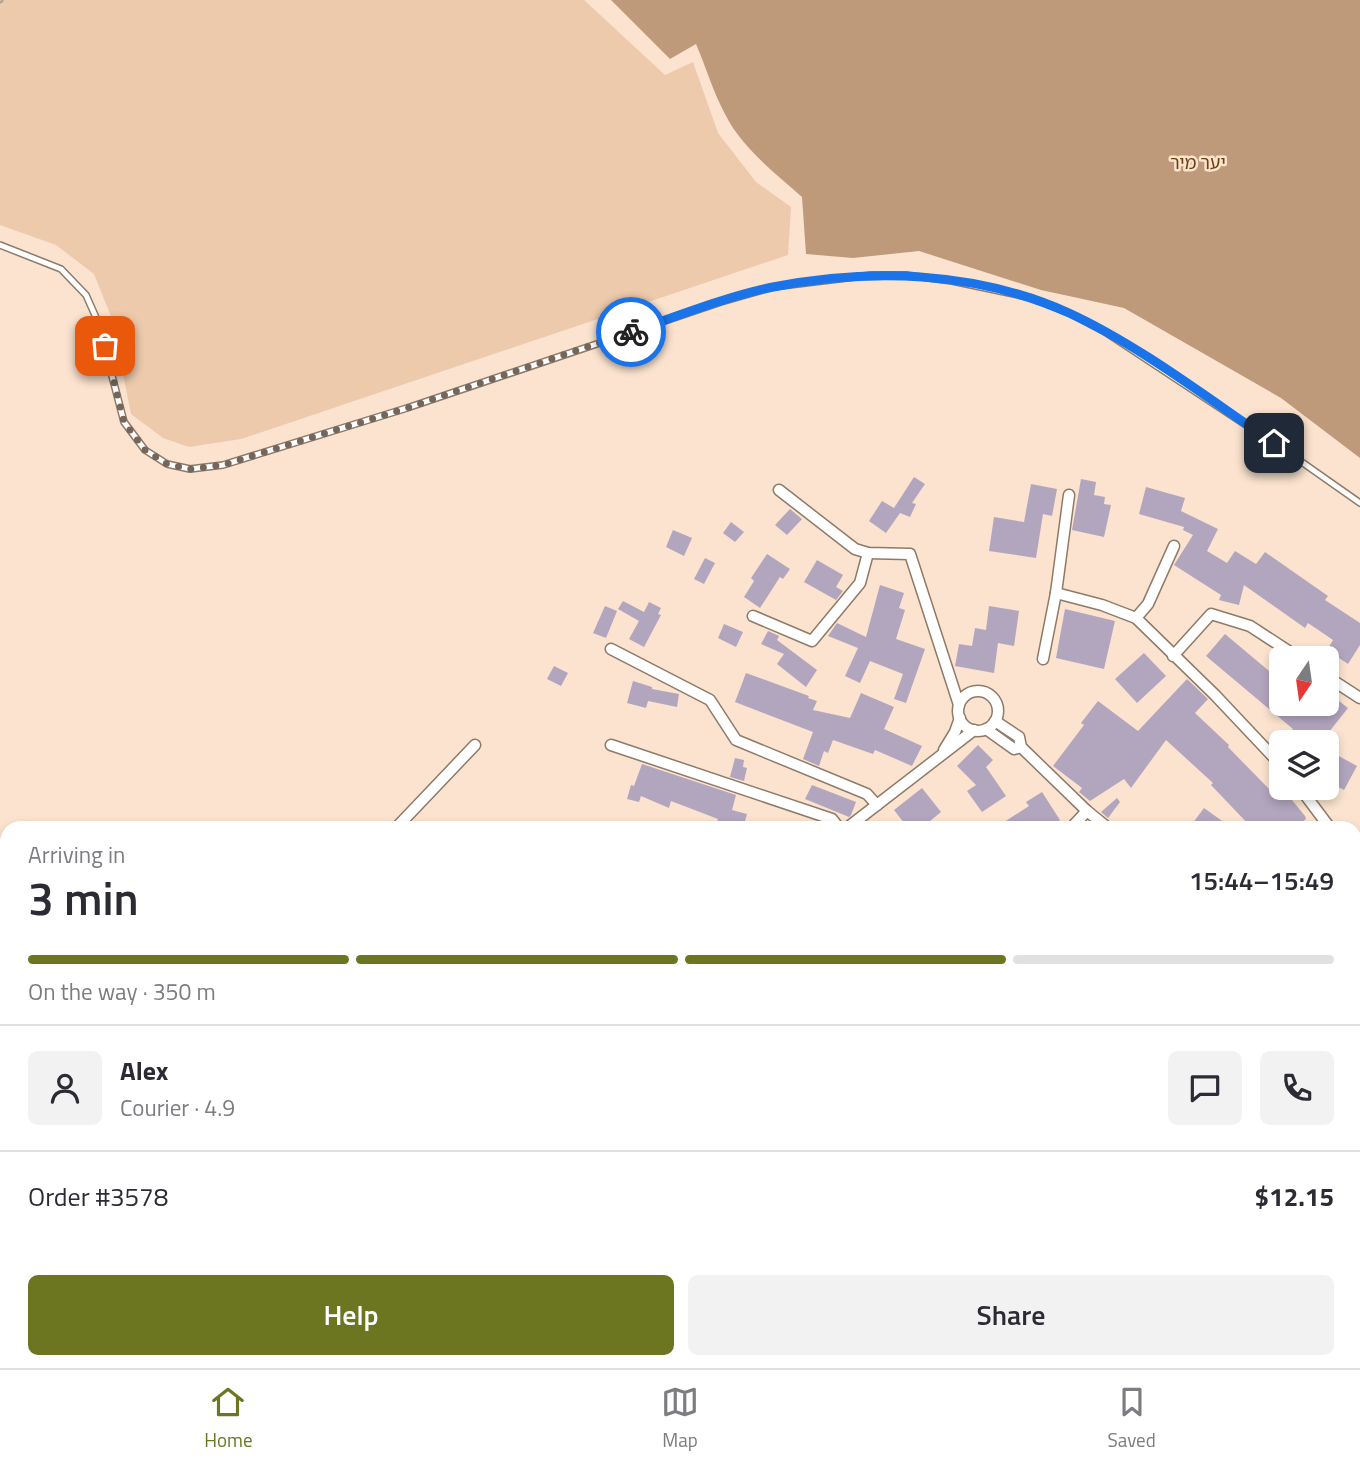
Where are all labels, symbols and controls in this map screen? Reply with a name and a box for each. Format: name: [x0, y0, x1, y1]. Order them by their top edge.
park label: יער מיר: [1170, 149, 1226, 176]
courier: [596, 297, 666, 367]
icon: bike: [612, 313, 650, 351]
pin: [75, 316, 135, 376]
icon: bag: [86, 327, 124, 365]
pin: [1244, 413, 1304, 473]
icon: home: [1255, 424, 1293, 462]
north arrow: [1269, 646, 1339, 716]
map controls: [1269, 646, 1339, 800]
button: layers: [1269, 730, 1339, 800]
text: Arriving in: [28, 837, 125, 872]
text: 15:44–15:49: [1189, 861, 1334, 900]
text: 3 min: [28, 863, 139, 933]
text: On the way · 350 m: [28, 974, 216, 1009]
button: person: [28, 1051, 102, 1125]
text: Alex: [120, 1051, 168, 1090]
button: chat: [1168, 1051, 1242, 1125]
button: phone: [1260, 1051, 1334, 1125]
text: Courier · 4.9: [120, 1090, 235, 1125]
text: Order #3578: [28, 1177, 168, 1216]
text: $12.15: [1255, 1177, 1334, 1216]
button: Help: [28, 1275, 674, 1355]
button: Share: [688, 1275, 1334, 1355]
tab: Home: [204, 1383, 252, 1454]
tab: Map: [661, 1383, 699, 1454]
tab: Saved: [1107, 1383, 1156, 1454]

